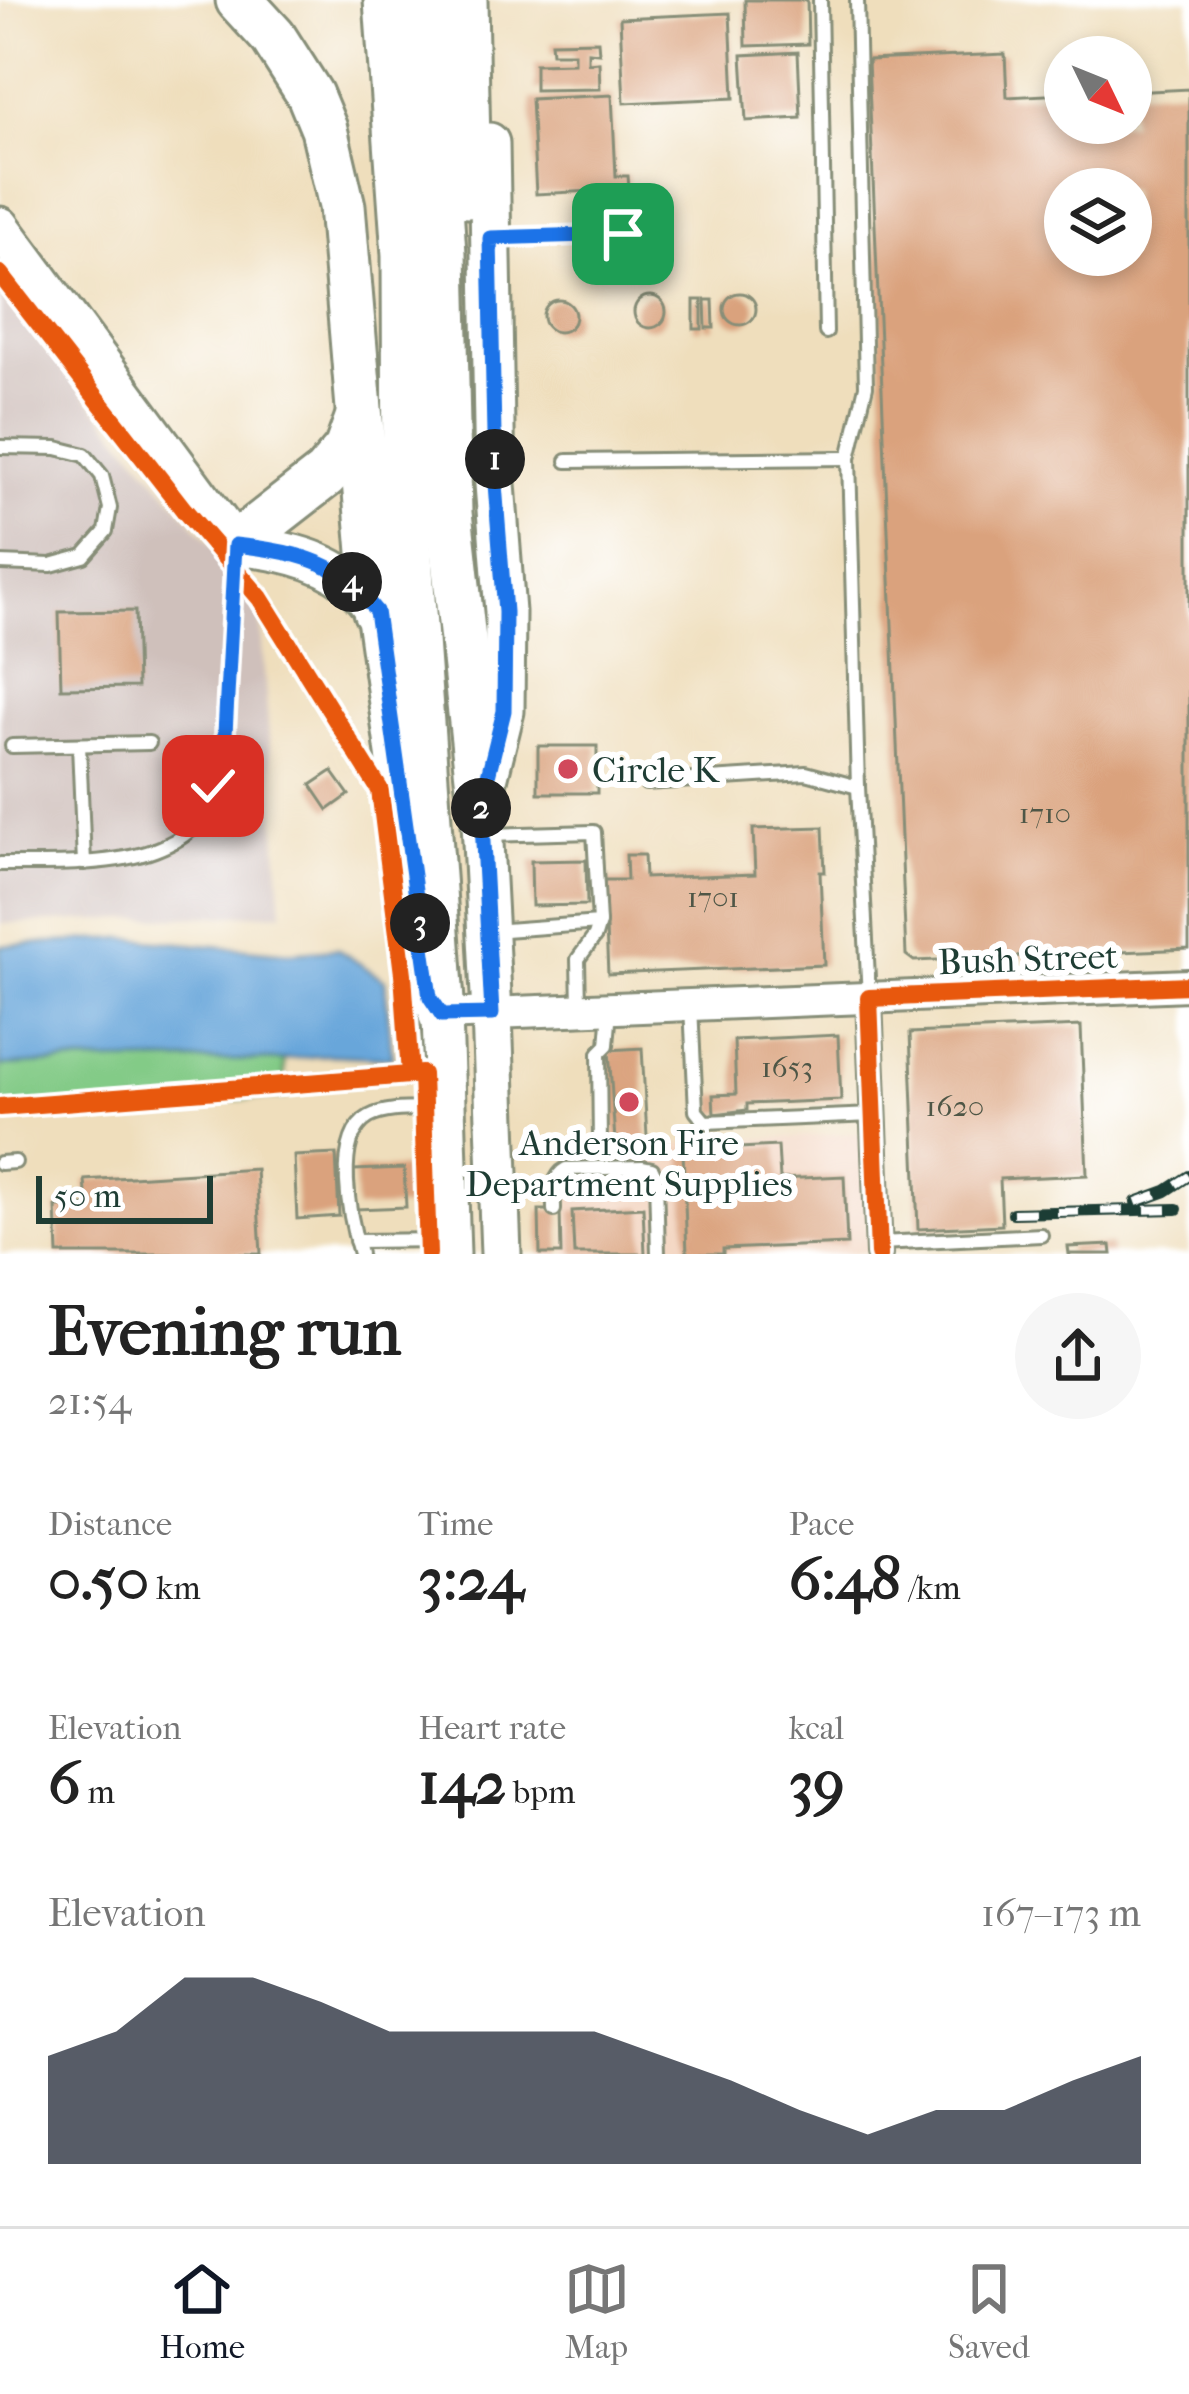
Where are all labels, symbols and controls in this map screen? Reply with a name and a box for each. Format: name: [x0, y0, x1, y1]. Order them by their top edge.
north arrow: [1044, 36, 1152, 144]
map controls: [1044, 36, 1152, 276]
button: layers: [1044, 168, 1152, 276]
pin: [572, 183, 674, 285]
icon: arrive: [590, 201, 656, 267]
pin: 1: [465, 429, 525, 489]
text: 1: [489, 439, 501, 478]
pin: 4: [322, 552, 382, 612]
text: 4: [342, 562, 362, 601]
pin: [162, 735, 264, 837]
place label: Circle K: [592, 749, 721, 791]
icon: check: [180, 753, 246, 819]
marker: Circle K: [555, 756, 581, 782]
pin: 2: [451, 778, 511, 838]
text: 2: [473, 788, 489, 827]
house number: 1710: [1019, 796, 1071, 831]
house number: 1701: [687, 880, 739, 915]
pin: 3: [390, 893, 450, 953]
text: 3: [413, 903, 427, 942]
street label: Bush Street: [937, 935, 1119, 983]
house number: 1653: [761, 1050, 813, 1085]
marker: Anderson Fire Department Supplies: [616, 1089, 642, 1115]
house number: 1620: [926, 1089, 984, 1124]
place label: Anderson Fire Department Supplies: [465, 1122, 793, 1205]
scale bar: [36, 1170, 213, 1223]
text: 50 m: [54, 1177, 121, 1216]
button: share: [1015, 1293, 1141, 1419]
text: Evening run: [48, 1294, 401, 1371]
text: 21:54: [48, 1378, 131, 1424]
text: Distance: [48, 1505, 172, 1544]
text: Time: [418, 1505, 493, 1544]
text: Pace: [789, 1505, 854, 1544]
text: 0.50: [48, 1544, 149, 1615]
text: 3:24: [418, 1544, 524, 1615]
text: 6:48: [789, 1544, 901, 1615]
text: km: [149, 1569, 201, 1608]
text: /km: [901, 1569, 961, 1608]
text: Elevation: [48, 1709, 181, 1748]
text: Heart rate: [418, 1709, 566, 1748]
text: kcal: [789, 1709, 844, 1748]
text: 6: [48, 1748, 81, 1819]
text: 142: [418, 1748, 506, 1819]
text: 39: [789, 1748, 845, 1819]
text: m: [81, 1773, 115, 1812]
text: bpm: [506, 1773, 576, 1812]
text: Elevation: [48, 1890, 206, 1936]
text: 167–173 m: [981, 1890, 1141, 1936]
tab: Home: [159, 2256, 245, 2367]
tab: Map: [564, 2256, 630, 2367]
tab: Saved: [948, 2256, 1030, 2367]

